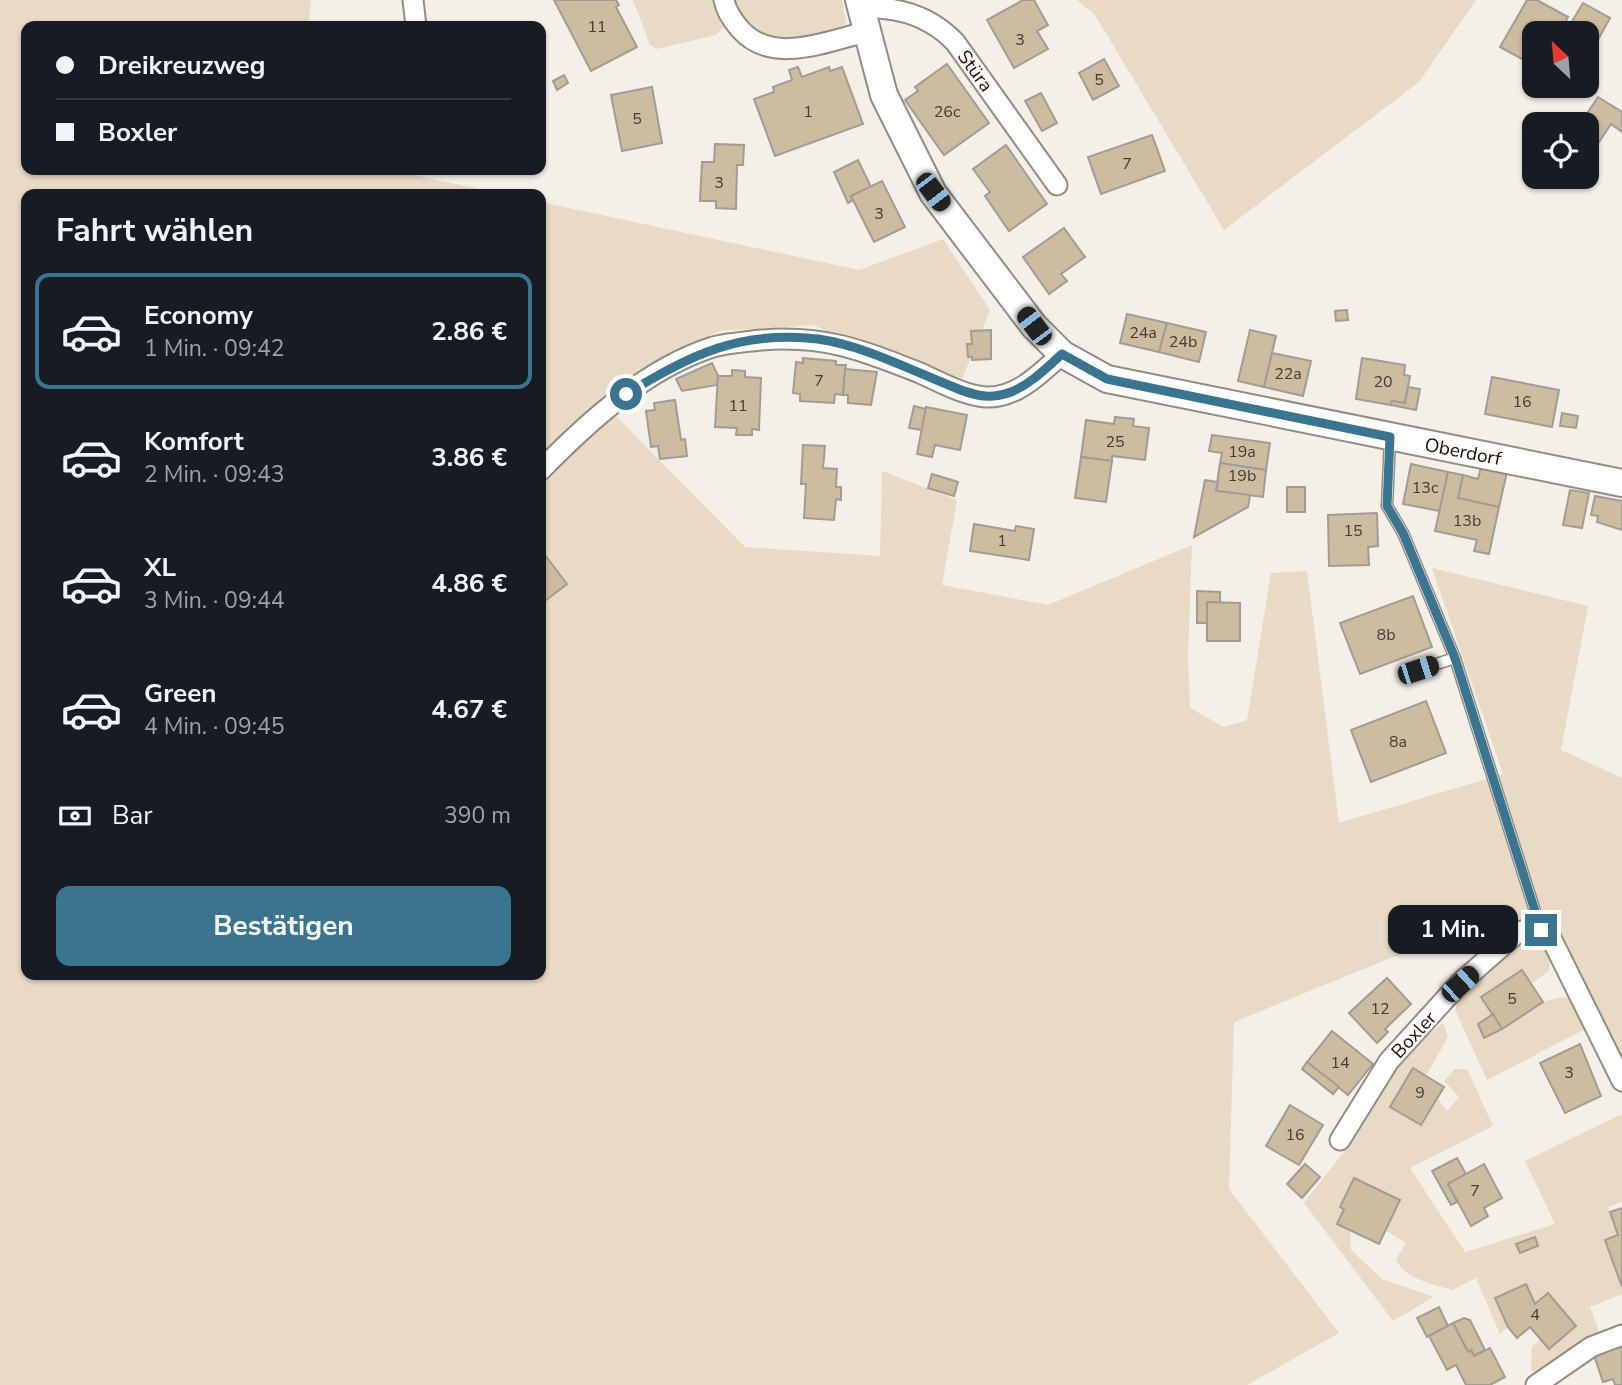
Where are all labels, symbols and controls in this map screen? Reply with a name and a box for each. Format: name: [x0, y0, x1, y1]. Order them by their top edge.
house number: 11: [587, 16, 607, 38]
north arrow: [1522, 21, 1600, 98]
map controls: [1522, 21, 1599, 189]
house number: 3: [1015, 29, 1025, 51]
street label: Stüra: [951, 45, 999, 97]
text: Dreikreuzweg: [98, 48, 265, 83]
house number: 5: [1094, 69, 1104, 91]
house number: 1: [803, 101, 813, 123]
house number: 26c: [934, 101, 961, 123]
house number: 5: [632, 108, 642, 130]
button: locate: [1522, 112, 1599, 189]
text: Boxler: [98, 115, 177, 150]
house number: 7: [1122, 153, 1132, 175]
car: [912, 169, 955, 215]
house number: 3: [714, 172, 724, 194]
house number: 3: [874, 203, 884, 225]
text: Fahrt wählen: [56, 209, 253, 252]
text: Economy: [144, 298, 253, 333]
icon: car: [60, 300, 123, 363]
car: [1013, 303, 1056, 349]
text: 2.86 €: [431, 314, 507, 349]
house number: 24a: [1129, 322, 1157, 344]
house number: 24b: [1169, 331, 1197, 353]
text: 1 Min. · 09:42: [144, 333, 285, 364]
house number: 22a: [1274, 363, 1302, 385]
house number: 7: [814, 370, 824, 392]
house number: 20: [1373, 371, 1393, 393]
route start: [610, 378, 642, 410]
house number: 16: [1512, 391, 1532, 413]
house number: 11: [728, 395, 748, 417]
text: Komfort: [144, 424, 244, 459]
icon: car: [60, 426, 123, 489]
house number: 25: [1105, 431, 1125, 453]
street label: Oberdorf: [1422, 432, 1504, 472]
text: 3.86 €: [431, 440, 507, 475]
house number: 19a: [1228, 441, 1256, 463]
text: 2 Min. · 09:43: [144, 459, 285, 490]
house number: 19b: [1228, 465, 1256, 487]
house number: 13c: [1412, 477, 1439, 499]
house number: 13b: [1453, 510, 1481, 532]
house number: 15: [1343, 520, 1363, 542]
house number: 1: [997, 530, 1007, 552]
text: XL: [144, 550, 176, 585]
icon: car: [60, 552, 123, 615]
text: 4.86 €: [431, 566, 507, 601]
text: 3 Min. · 09:44: [144, 585, 285, 616]
house number: 8b: [1377, 624, 1395, 646]
car: [1395, 654, 1442, 686]
text: Green: [144, 676, 217, 711]
icon: car: [60, 678, 123, 741]
text: 4.67 €: [431, 692, 507, 727]
text: 4 Min. · 09:45: [144, 711, 285, 742]
house number: 8a: [1389, 731, 1407, 753]
icon: cash: [56, 797, 94, 835]
text: Bar: [112, 798, 153, 833]
text: 390 m: [444, 800, 511, 831]
button: Bestätigen: [56, 886, 511, 966]
callout: 1 Min.: [1387, 906, 1516, 954]
text: 1 Min.: [1421, 914, 1486, 945]
route end: [1525, 914, 1557, 946]
car: [1438, 962, 1483, 1006]
house number: 5: [1507, 988, 1517, 1010]
house number: 12: [1370, 998, 1390, 1020]
street label: Boxler: [1386, 1006, 1443, 1064]
house number: 14: [1330, 1052, 1350, 1074]
house number: 3: [1564, 1062, 1574, 1084]
house number: 9: [1415, 1082, 1425, 1104]
house number: 16: [1285, 1124, 1305, 1146]
house number: 7: [1470, 1180, 1480, 1202]
house number: 4: [1530, 1304, 1540, 1326]

